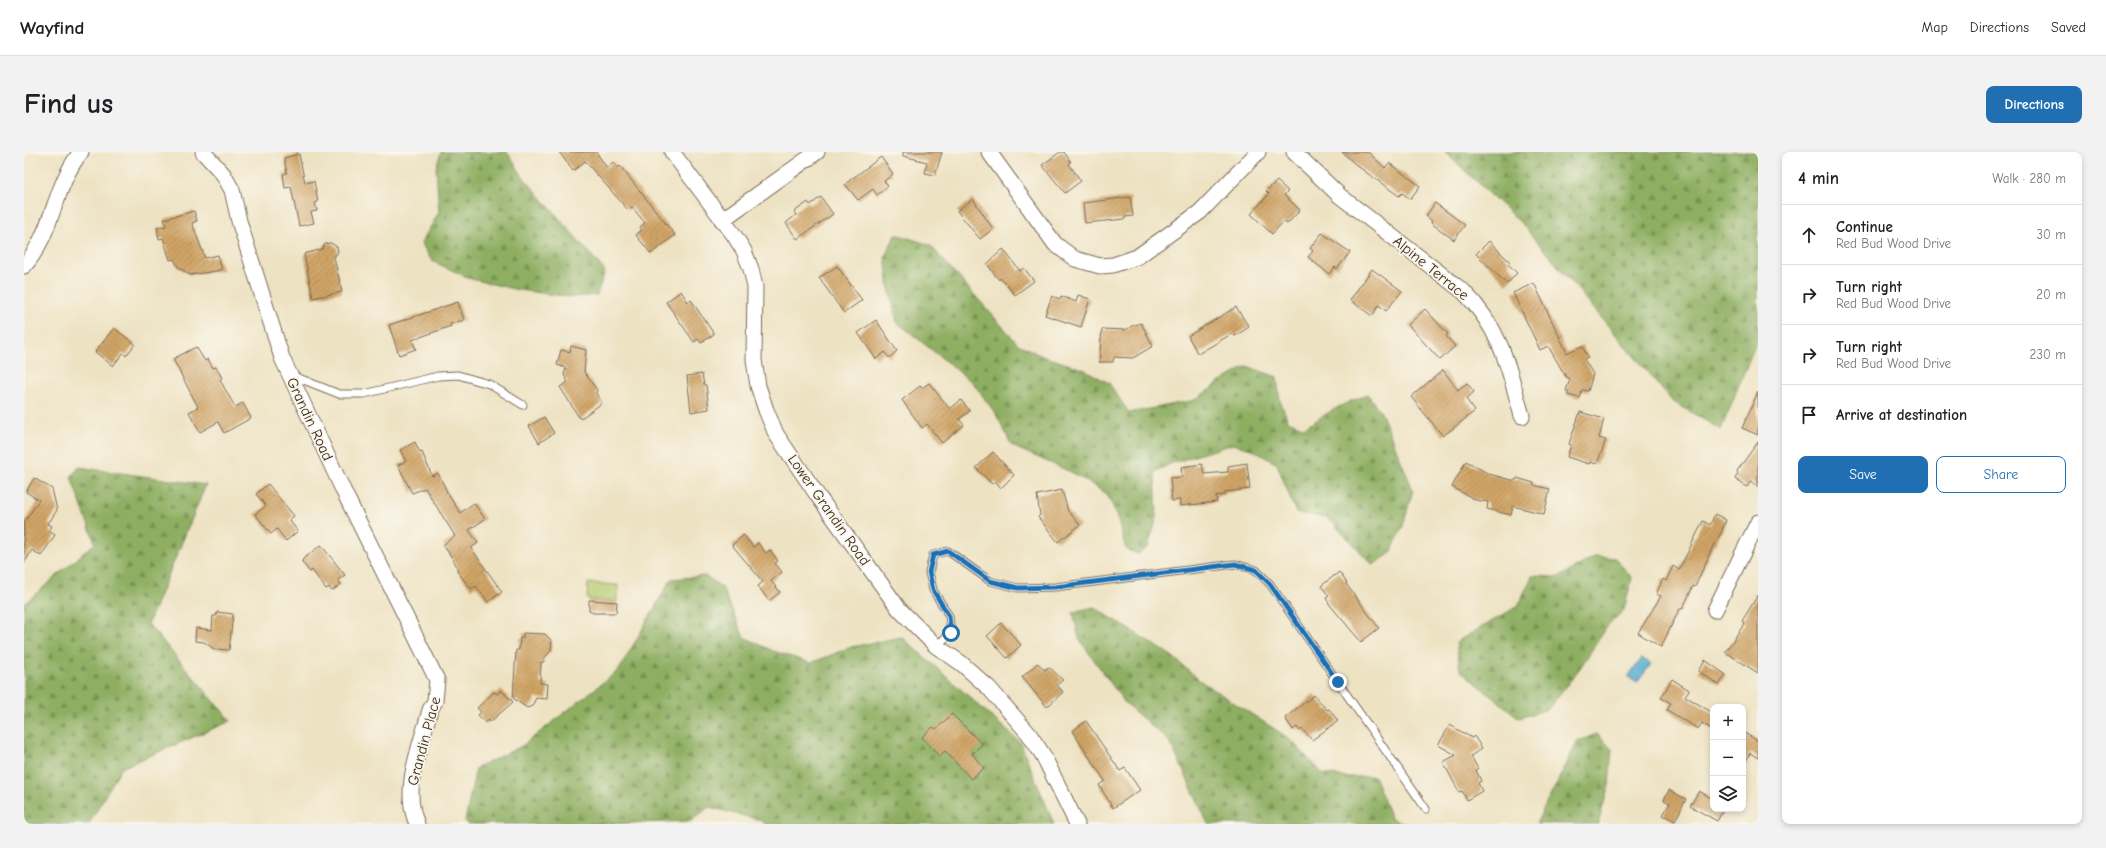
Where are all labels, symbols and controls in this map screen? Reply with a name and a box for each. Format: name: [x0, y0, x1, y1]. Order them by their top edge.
text: Wayfind: [20, 17, 84, 39]
text: Map: [1921, 19, 1948, 36]
text: Directions: [1970, 19, 2029, 36]
text: Saved: [2051, 19, 2086, 36]
button: Directions: [1986, 86, 2082, 123]
text: Find us: [24, 88, 113, 120]
text: 4 min: [1798, 169, 1839, 188]
text: Walk · 280 m: [1992, 171, 2066, 186]
text: Continue: [1836, 218, 1893, 236]
icon: ahead: [1798, 224, 1820, 246]
text: 30 m: [2036, 227, 2066, 242]
street label: Alpine Terrace: [1389, 232, 1473, 304]
text: Red Bud Wood Drive: [1836, 236, 1951, 251]
text: Turn right: [1836, 278, 1902, 296]
icon: right: [1798, 284, 1820, 306]
text: 20 m: [2036, 287, 2066, 302]
text: Red Bud Wood Drive: [1836, 296, 1951, 311]
text: Turn right: [1836, 338, 1902, 356]
icon: right: [1798, 344, 1820, 366]
text: 230 m: [2030, 347, 2066, 362]
text: Red Bud Wood Drive: [1836, 356, 1951, 371]
street label: Grandin Road: [283, 375, 337, 463]
icon: arrive: [1798, 404, 1820, 426]
text: Arrive at destination: [1836, 406, 1967, 424]
street label: Lower Grandin Road: [784, 451, 874, 569]
button: Save: [1798, 456, 1928, 493]
button: Share: [1936, 456, 2066, 493]
route start: [942, 624, 960, 642]
route end: [1329, 673, 1347, 691]
street label: Grandin Place: [403, 694, 445, 787]
map controls: [1710, 704, 1746, 812]
button: +: [1710, 704, 1746, 740]
button: −: [1710, 740, 1746, 776]
button: layers: [1710, 776, 1746, 812]

